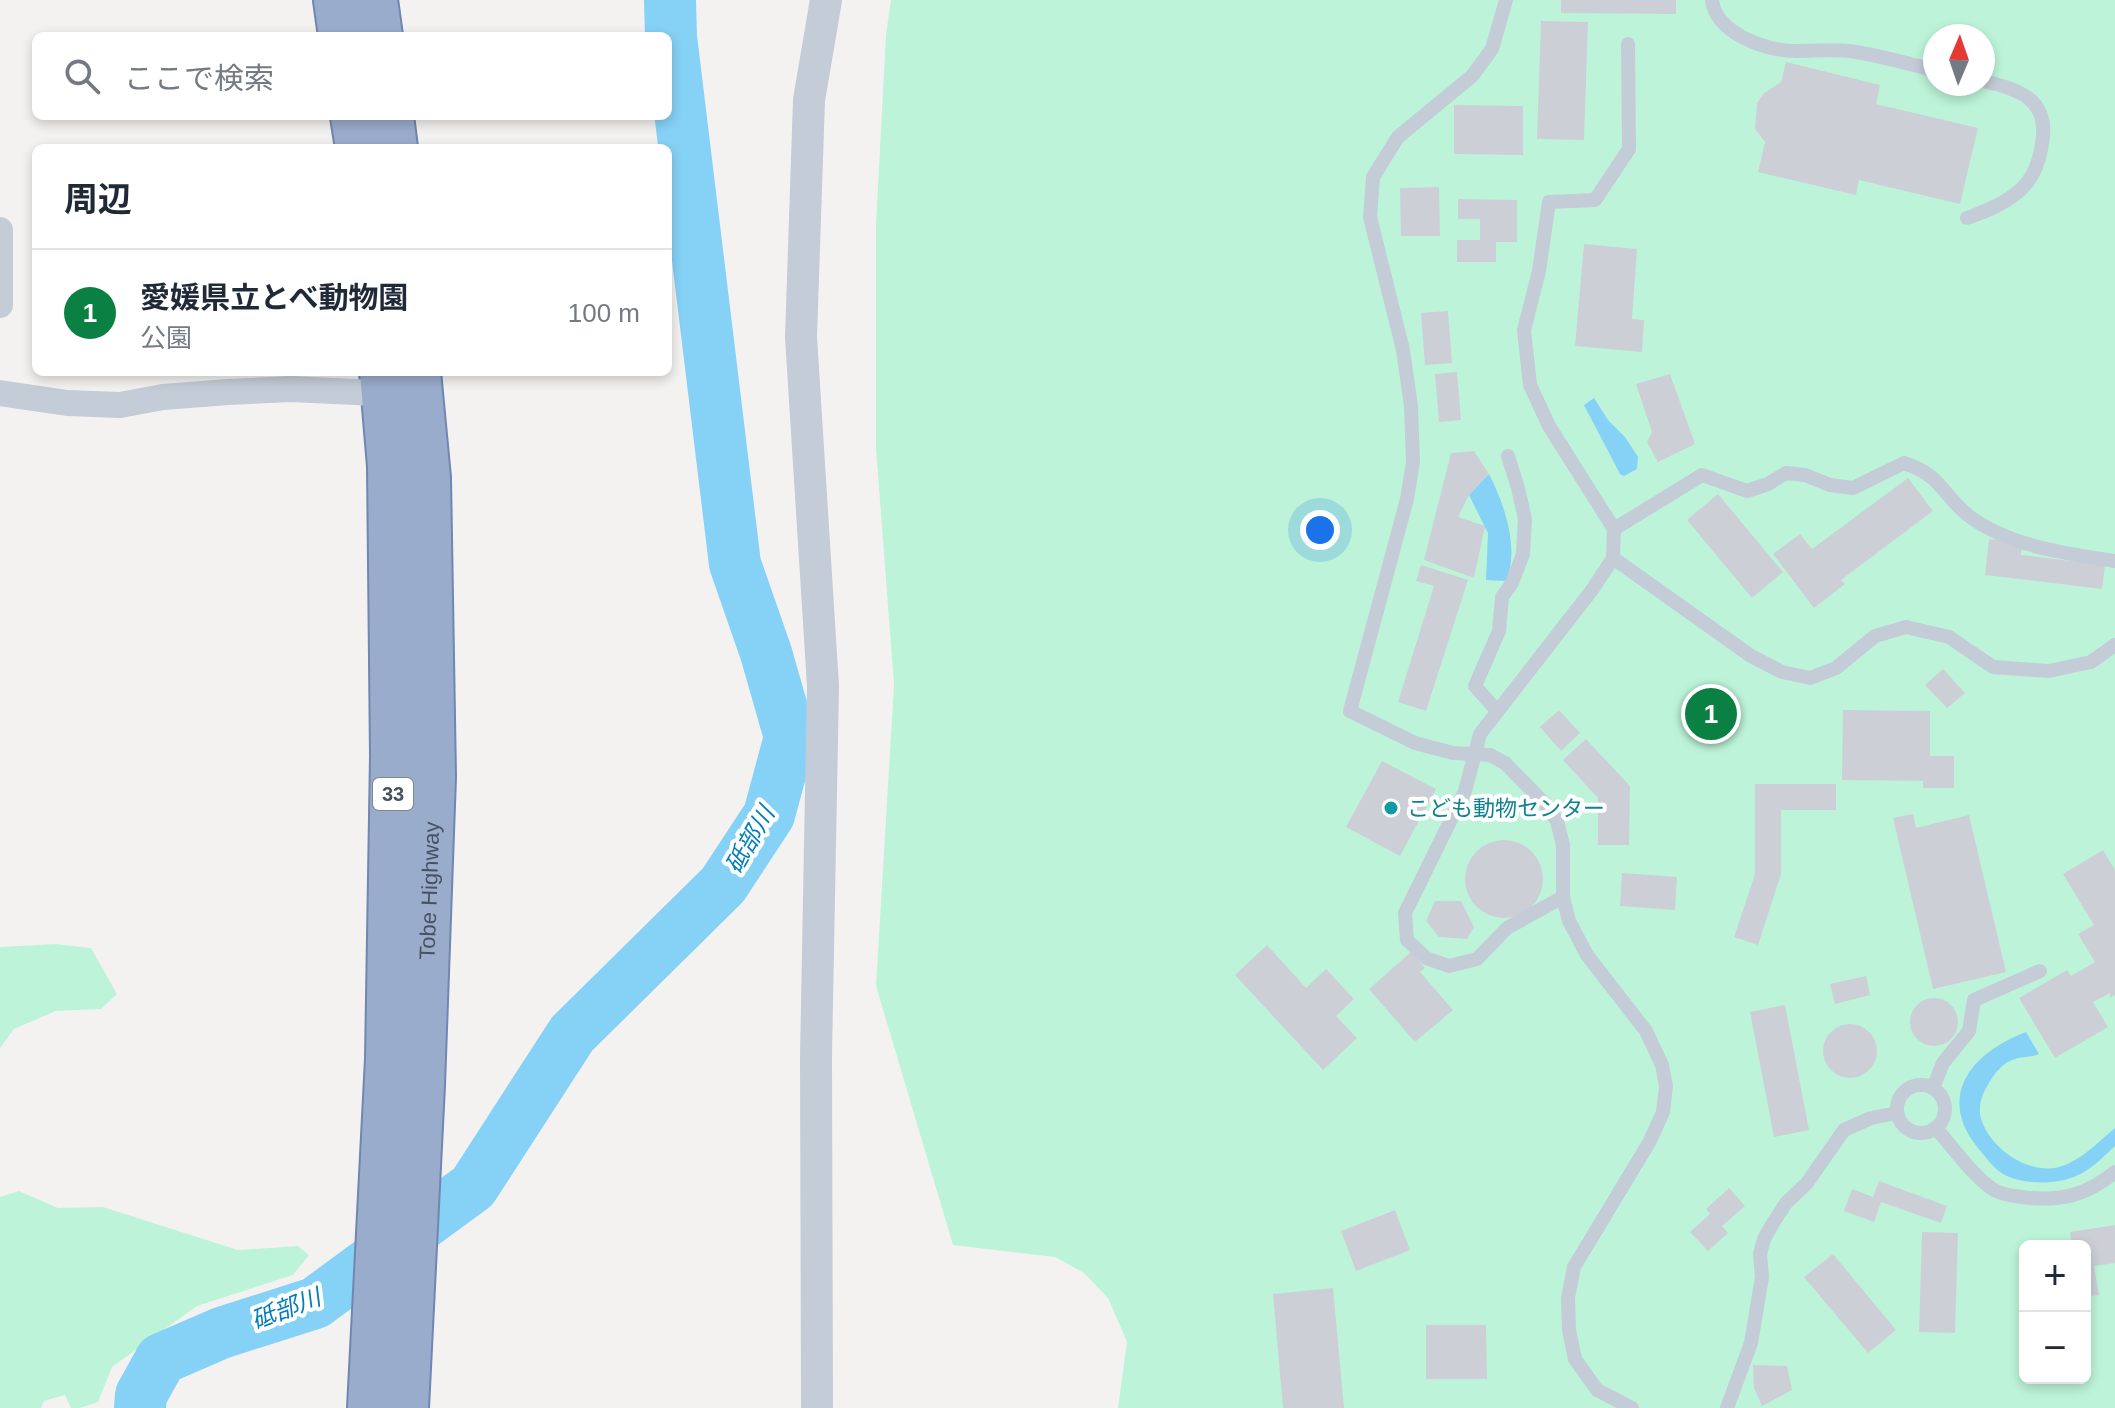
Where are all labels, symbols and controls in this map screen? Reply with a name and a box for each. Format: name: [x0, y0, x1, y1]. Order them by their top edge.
north arrow: [1923, 24, 1995, 96]
search box: [32, 32, 672, 120]
icon: search: [60, 54, 104, 98]
text: ここで検索: [124, 62, 274, 95]
text: 周辺: [64, 180, 132, 218]
text: 愛媛県立とべ動物園: [140, 281, 409, 314]
text: 1: [83, 298, 97, 328]
text: 100 m: [568, 298, 640, 328]
text: 公園: [140, 323, 192, 353]
your location: [1300, 510, 1340, 550]
pin: 1: [1685, 684, 1737, 744]
road number: 33: [373, 778, 413, 810]
place label: こども動物センター: [1407, 796, 1605, 821]
water label: 砥部川: [720, 799, 781, 878]
marker: こども動物センター: [1382, 799, 1400, 817]
street label: Tobe Highway: [414, 821, 444, 960]
map controls: [2019, 1240, 2091, 1384]
button: +: [2019, 1240, 2091, 1312]
water label: 砥部川: [247, 1282, 327, 1334]
button: −: [2019, 1312, 2091, 1384]

